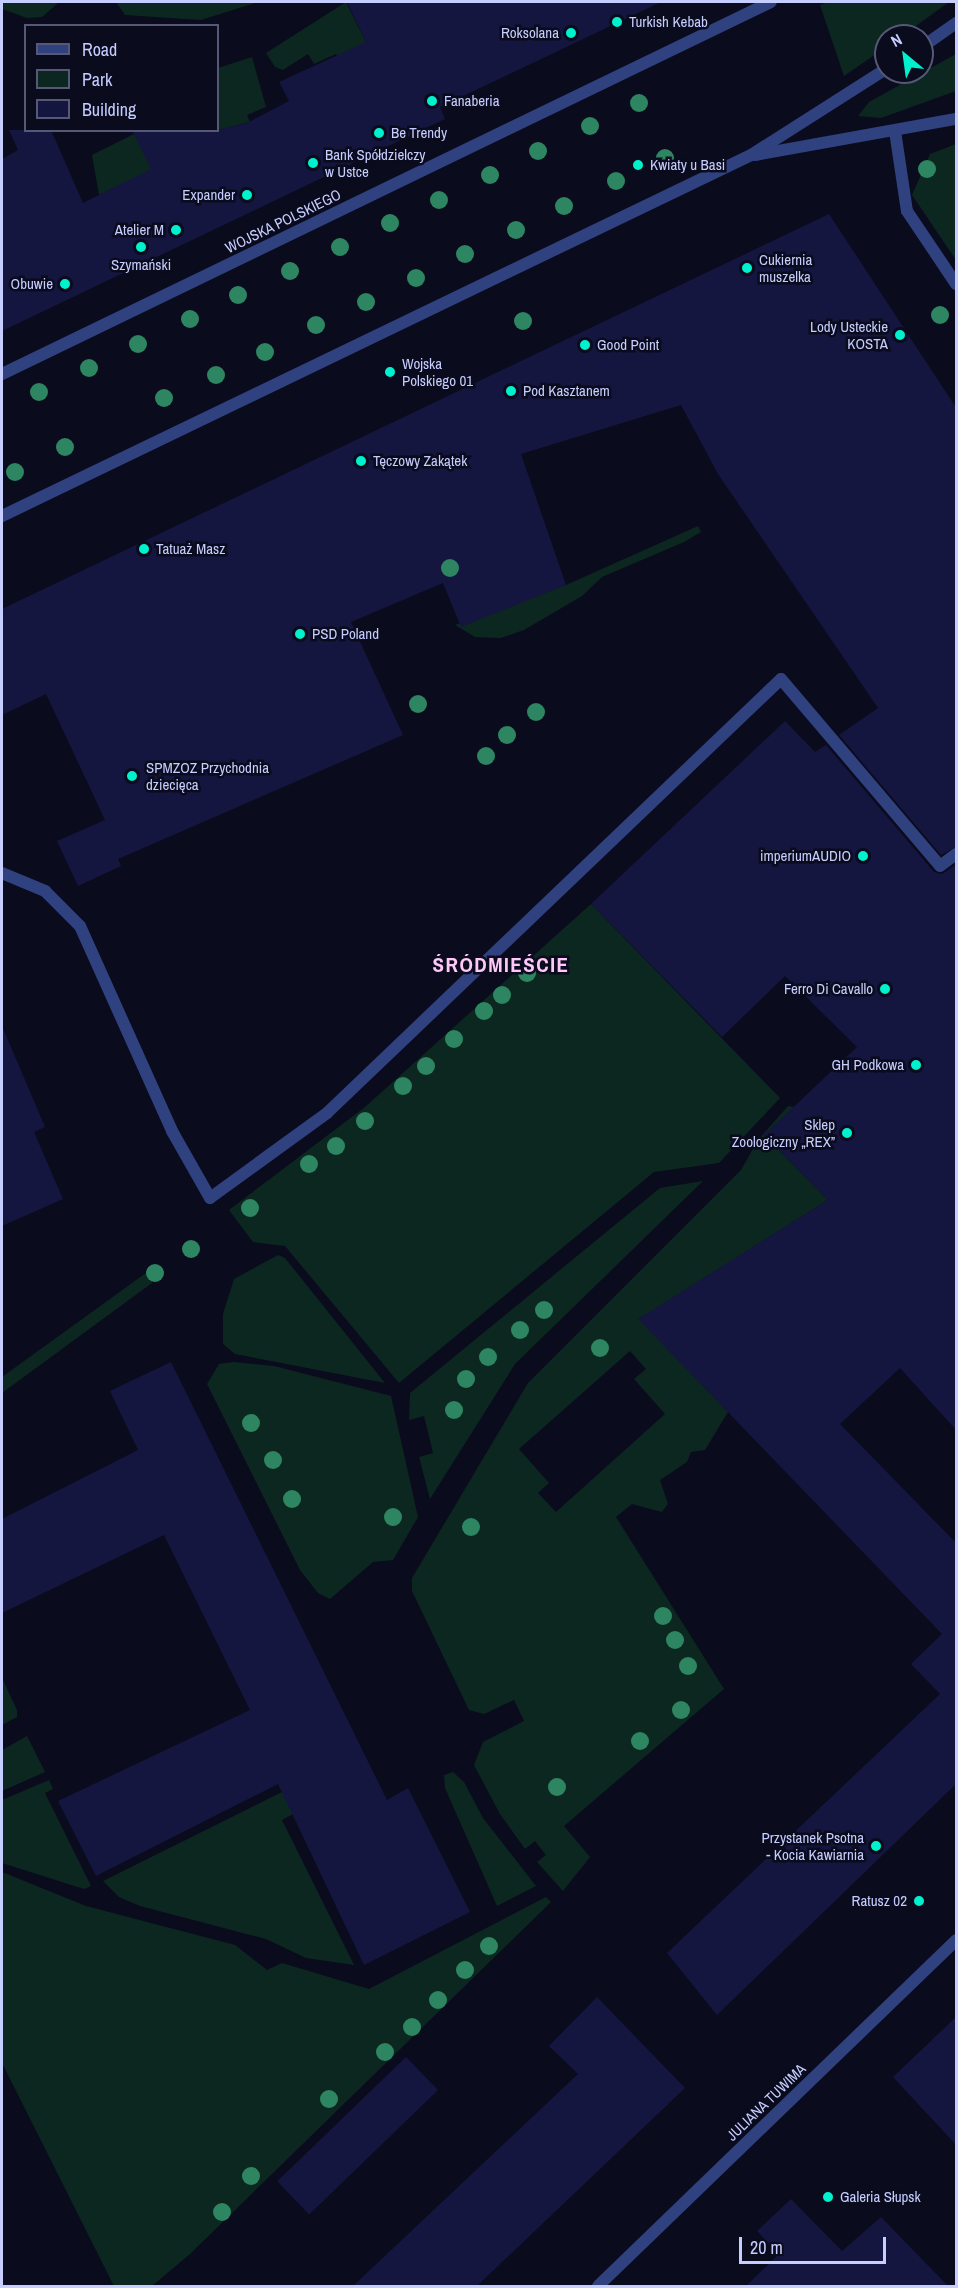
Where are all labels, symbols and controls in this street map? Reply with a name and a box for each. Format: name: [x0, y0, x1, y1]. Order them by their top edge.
place label: Turkish Kebab: [629, 13, 708, 31]
marker: Turkish Kebab: [610, 15, 624, 29]
legend: [24, 24, 219, 132]
place label: Roksolana: [501, 24, 559, 42]
north arrow: [874, 24, 934, 84]
marker: Roksolana: [564, 26, 578, 40]
text: N: [887, 28, 906, 52]
text: Road: [82, 37, 117, 62]
text: Park: [82, 67, 112, 92]
place label: Fanaberia: [444, 92, 499, 110]
marker: Fanaberia: [425, 94, 439, 108]
text: Building: [82, 97, 136, 122]
place label: Be Trendy: [391, 124, 447, 142]
marker: Be Trendy: [372, 126, 386, 140]
place label: Bank Spółdzielczy w Ustce: [325, 145, 425, 180]
marker: Bank Spółdzielczy w Ustce: [306, 156, 320, 170]
place label: Kwiaty u Basi: [650, 156, 725, 174]
marker: Kwiaty u Basi: [631, 158, 645, 172]
street label: WOJSKA POLSKIEGO: [222, 185, 344, 257]
place label: Expander: [182, 186, 235, 204]
marker: Expander: [240, 188, 254, 202]
place label: Atelier M: [115, 221, 164, 239]
marker: Atelier M: [169, 223, 183, 237]
marker: Szymański: [134, 240, 148, 254]
place label: Cukiernia muszelka: [759, 250, 812, 285]
place label: Szymański: [111, 256, 171, 274]
marker: Cukiernia muszelka: [740, 261, 754, 275]
place label: Obuwie: [11, 275, 53, 293]
marker: Obuwie: [58, 277, 72, 291]
place label: Lody Usteckie KOSTA: [810, 317, 888, 352]
marker: Lody Usteckie KOSTA: [893, 328, 907, 342]
place label: Good Point: [597, 336, 659, 354]
marker: Good Point: [578, 338, 592, 352]
place label: Wojska Polskiego 01: [402, 354, 473, 389]
marker: Wojska Polskiego 01: [383, 365, 397, 379]
place label: Pod Kasztanem: [523, 382, 610, 400]
marker: Pod Kasztanem: [504, 384, 518, 398]
place label: Tęczowy Zakątek: [373, 452, 467, 470]
marker: Tęczowy Zakątek: [354, 454, 368, 468]
place label: Tatuaż Masz: [156, 540, 225, 558]
marker: Tatuaż Masz: [137, 542, 151, 556]
place label: PSD Poland: [312, 625, 379, 643]
marker: PSD Poland: [293, 627, 307, 641]
place label: SPMZOZ Przychodnia dziecięca: [146, 758, 269, 793]
marker: SPMZOZ Przychodnia dziecięca: [123, 767, 141, 785]
place label: imperiumAUDIO: [760, 847, 851, 865]
marker: imperiumAUDIO: [856, 849, 870, 863]
district label: ŚRÓDMIEŚCIE: [432, 952, 570, 978]
place label: Ferro Di Cavallo: [784, 980, 873, 998]
marker: Ferro Di Cavallo: [878, 982, 892, 996]
place label: GH Podkowa: [832, 1056, 904, 1074]
marker: GH Podkowa: [909, 1058, 923, 1072]
place label: Sklep Zoologiczny „REX”: [732, 1115, 835, 1150]
marker: Sklep Zoologiczny „REX”: [840, 1126, 854, 1140]
place label: Przystanek Psotna - Kocia Kawiarnia: [761, 1828, 864, 1863]
marker: Przystanek Psotna - Kocia Kawiarnia: [869, 1839, 883, 1853]
place label: Ratusz 02: [852, 1892, 907, 1910]
marker: Ratusz 02: [912, 1894, 926, 1908]
street label: JULIANA TUWIMA: [722, 2059, 810, 2145]
place label: Galeria Słupsk: [840, 2188, 921, 2206]
marker: Galeria Słupsk: [821, 2190, 835, 2204]
scale bar: [742, 2225, 889, 2263]
text: 20 m: [750, 2235, 783, 2260]

